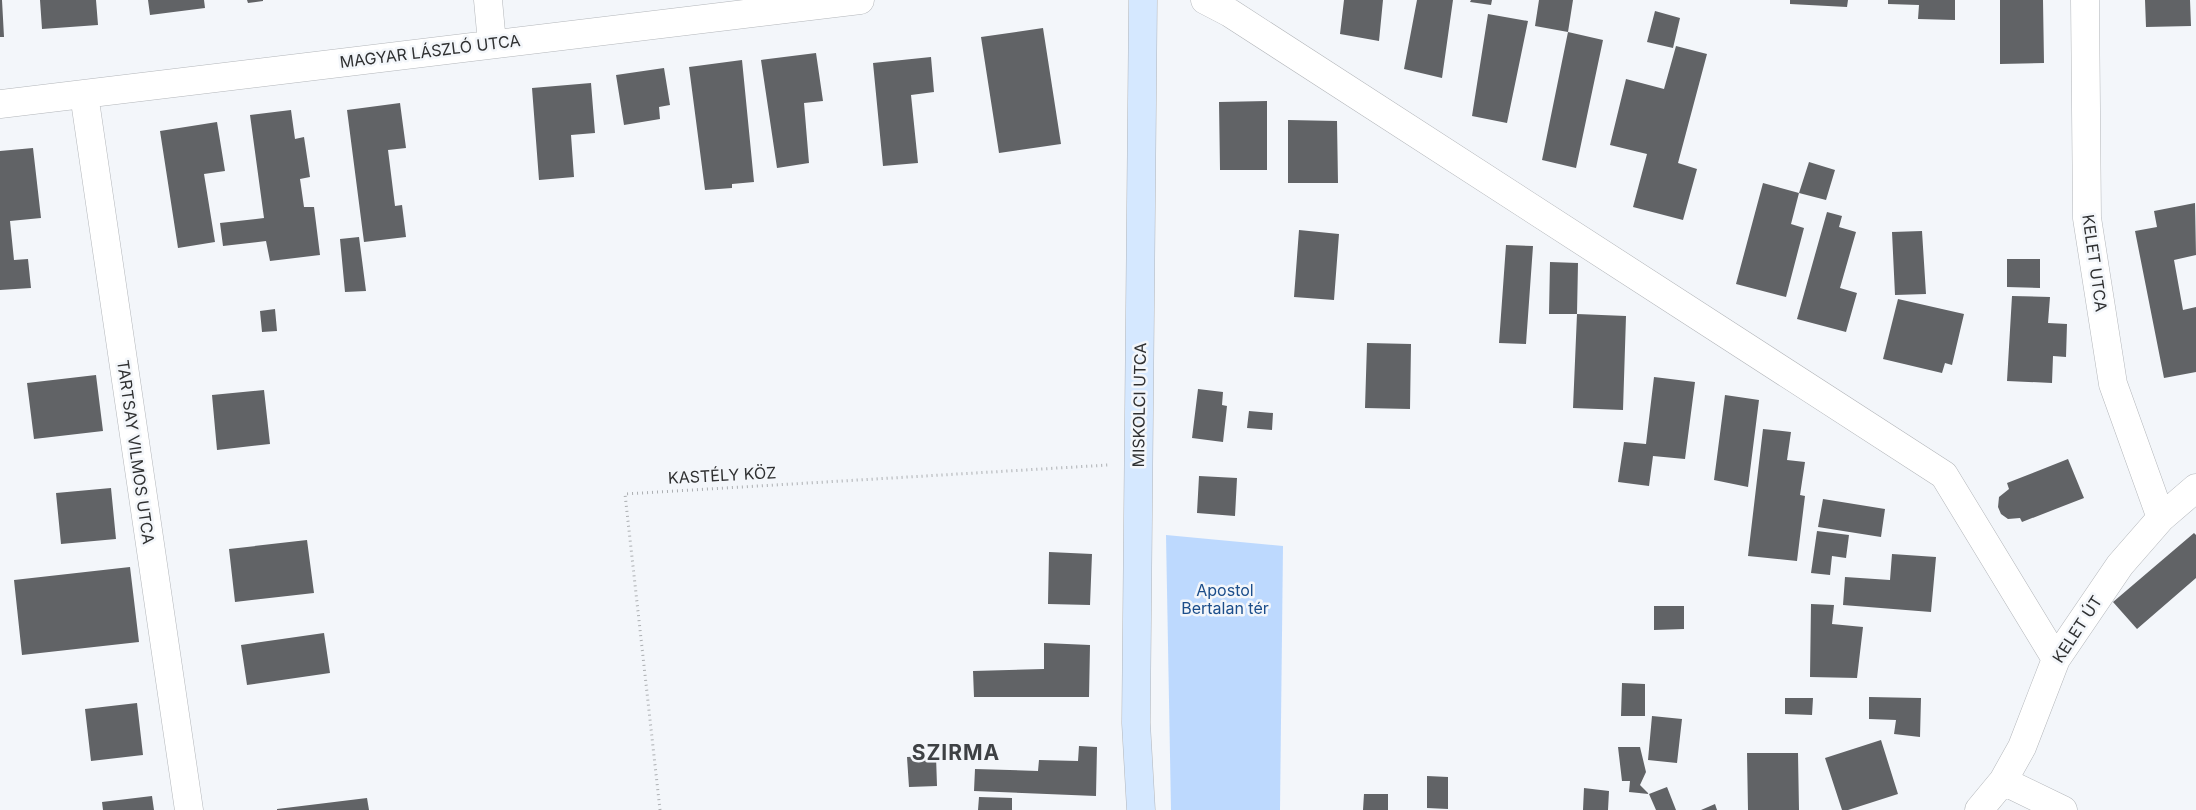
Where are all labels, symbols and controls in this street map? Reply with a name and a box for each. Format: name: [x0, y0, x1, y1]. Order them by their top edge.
street label: MAGYAR LÁSZLÓ UTCA: [338, 30, 522, 72]
street label: KELET UTCA: [2078, 213, 2112, 313]
street label: MISKOLCI UTCA: [1128, 342, 1150, 468]
street label: TARTSAY VILMOS UTCA: [113, 358, 159, 546]
street label: KASTÉLY KÖZ: [667, 462, 777, 488]
park label: Apostol Bertalan tér: [1181, 580, 1269, 618]
street label: KELET ÚT: [2048, 592, 2106, 666]
district label: SZIRMA: [912, 740, 1000, 765]

